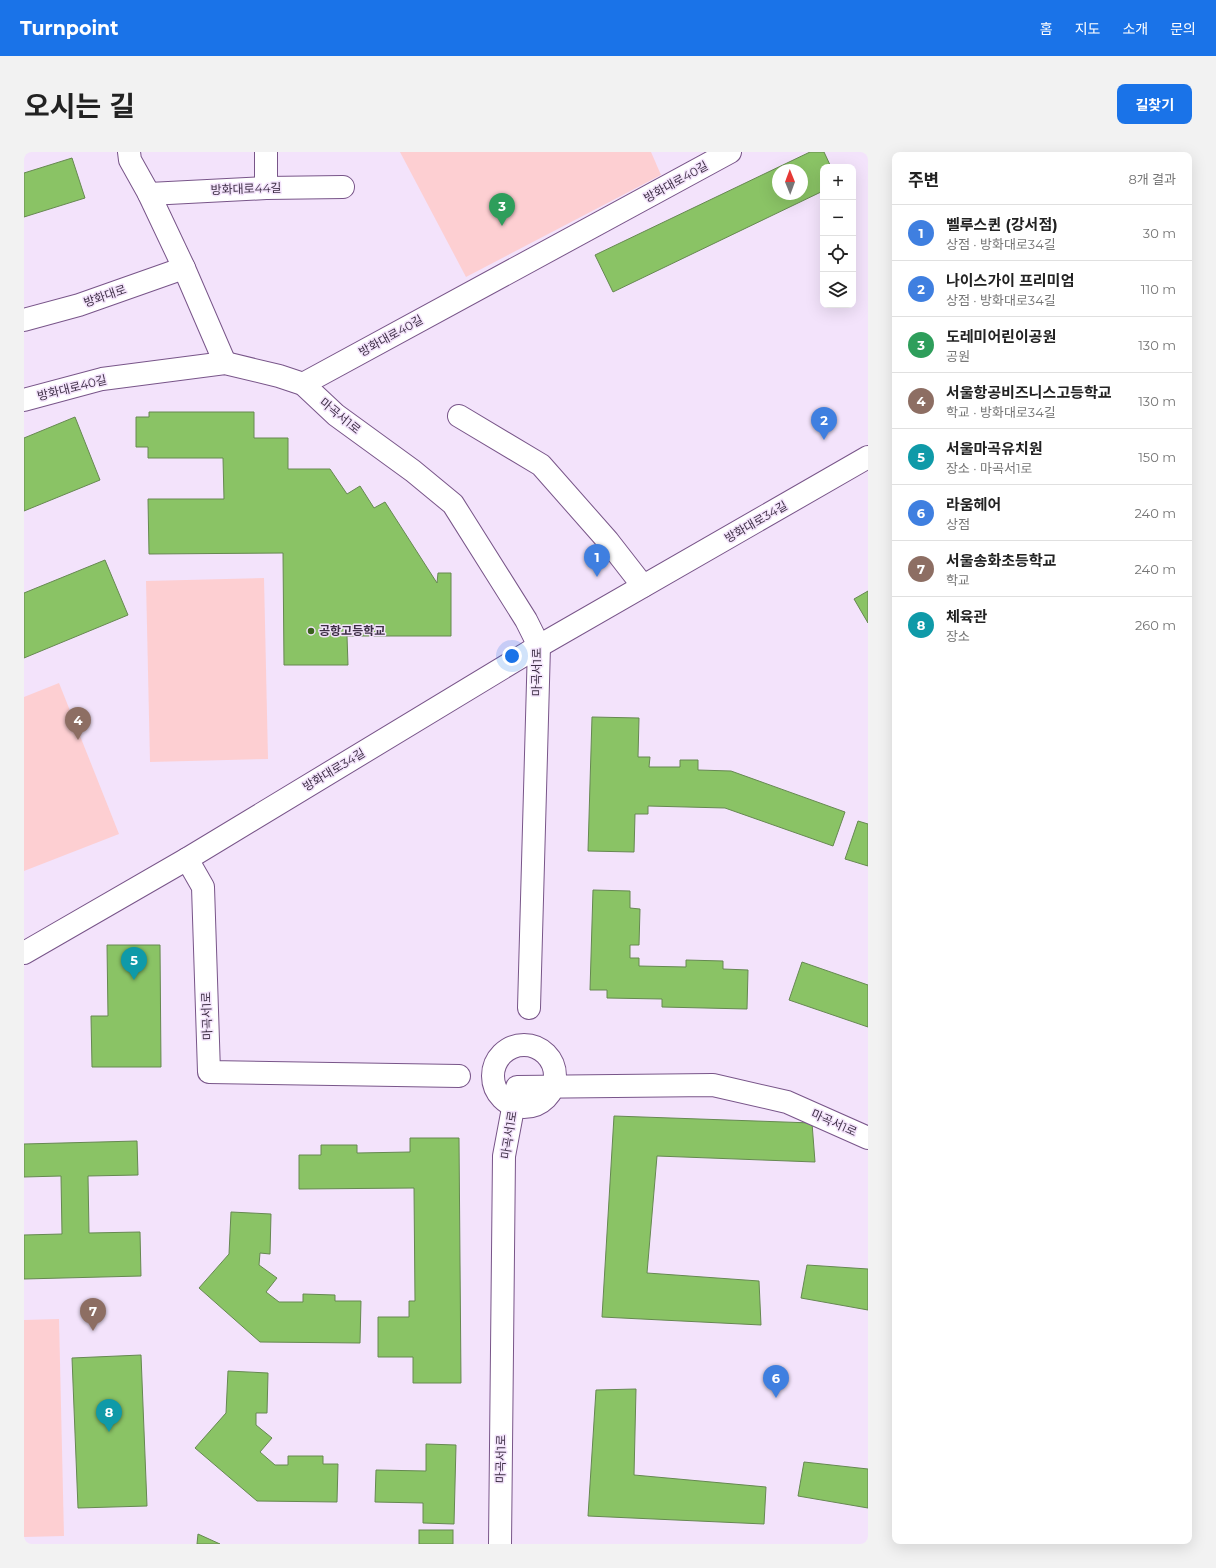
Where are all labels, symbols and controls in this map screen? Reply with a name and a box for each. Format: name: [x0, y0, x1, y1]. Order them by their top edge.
text: Turnpoint: [20, 17, 119, 40]
text: 홈: [1040, 20, 1053, 38]
text: 지도: [1075, 20, 1100, 38]
text: 소개: [1122, 20, 1148, 38]
text: 문의: [1170, 20, 1196, 38]
button: 길찾기: [1117, 84, 1192, 124]
text: 오시는 길: [24, 89, 135, 123]
street label: 방화대로40길: [641, 158, 710, 205]
north arrow: [772, 164, 808, 200]
map controls: [820, 164, 856, 308]
button: +: [820, 164, 856, 200]
text: 주변: [908, 170, 939, 190]
text: 8개 결과: [1128, 171, 1176, 187]
street label: 방화대로44길: [210, 180, 282, 197]
pin: 3: [489, 193, 515, 226]
button: −: [820, 200, 856, 236]
text: 벨루스퀸 (강서점): [946, 215, 1058, 234]
text: 1: [918, 225, 924, 241]
text: 30 m: [1143, 225, 1176, 241]
button: locate: [820, 236, 856, 272]
text: 상점 · 방화대로34길: [946, 236, 1056, 252]
text: 나이스가이 프리미엄: [946, 271, 1074, 290]
button: layers: [820, 272, 856, 308]
street label: 방화대로: [82, 281, 128, 310]
text: 2: [917, 281, 925, 297]
text: 110 m: [1141, 281, 1176, 297]
text: 상점 · 방화대로34길: [946, 292, 1056, 308]
street label: 방화대로40길: [356, 312, 425, 359]
text: 도레미어린이공원: [946, 327, 1056, 346]
text: 3: [917, 337, 925, 353]
text: 130 m: [1138, 337, 1176, 353]
text: 공원: [946, 348, 970, 364]
street label: 방화대로40길: [36, 372, 108, 403]
text: 서울항공비즈니스고등학교: [946, 383, 1112, 402]
text: 4: [917, 393, 925, 409]
text: 130 m: [1138, 393, 1176, 409]
street label: 마곡서1로: [317, 395, 364, 437]
text: 학교 · 방화대로34길: [946, 404, 1056, 420]
pin: 2: [811, 407, 837, 440]
text: 서울마곡유치원: [946, 439, 1043, 458]
text: 5: [917, 449, 925, 465]
text: 150 m: [1138, 449, 1176, 465]
text: 장소 · 마곡서1로: [946, 460, 1033, 476]
text: 라움헤어: [946, 495, 1001, 514]
street label: 방화대로34길: [722, 498, 790, 546]
text: 6: [917, 505, 925, 521]
text: 240 m: [1135, 505, 1176, 521]
text: 상점: [946, 516, 970, 532]
pin: 1: [584, 544, 610, 577]
text: 서울송화초등학교: [946, 551, 1056, 570]
text: 7: [917, 561, 925, 577]
text: 240 m: [1135, 561, 1176, 577]
text: 학교: [946, 572, 970, 588]
text: 체육관: [946, 607, 987, 626]
text: 8: [917, 617, 925, 633]
text: 260 m: [1135, 617, 1176, 633]
place label: 공항고등학교: [319, 623, 385, 638]
marker: 공항고등학교: [306, 626, 316, 636]
text: 장소: [946, 628, 970, 644]
your location: [502, 646, 522, 666]
street label: 마곡서1로: [529, 648, 544, 696]
pin: 4: [65, 707, 91, 740]
street label: 방화대로34길: [300, 745, 368, 794]
pin: 5: [121, 947, 147, 980]
street label: 마곡서1로: [198, 992, 215, 1041]
street label: 마곡서1로: [809, 1106, 859, 1139]
street label: 마곡서1로: [497, 1110, 520, 1160]
pin: 7: [80, 1298, 106, 1331]
pin: 6: [763, 1365, 789, 1398]
pin: 8: [96, 1399, 122, 1432]
street label: 마곡서1로: [493, 1435, 508, 1483]

